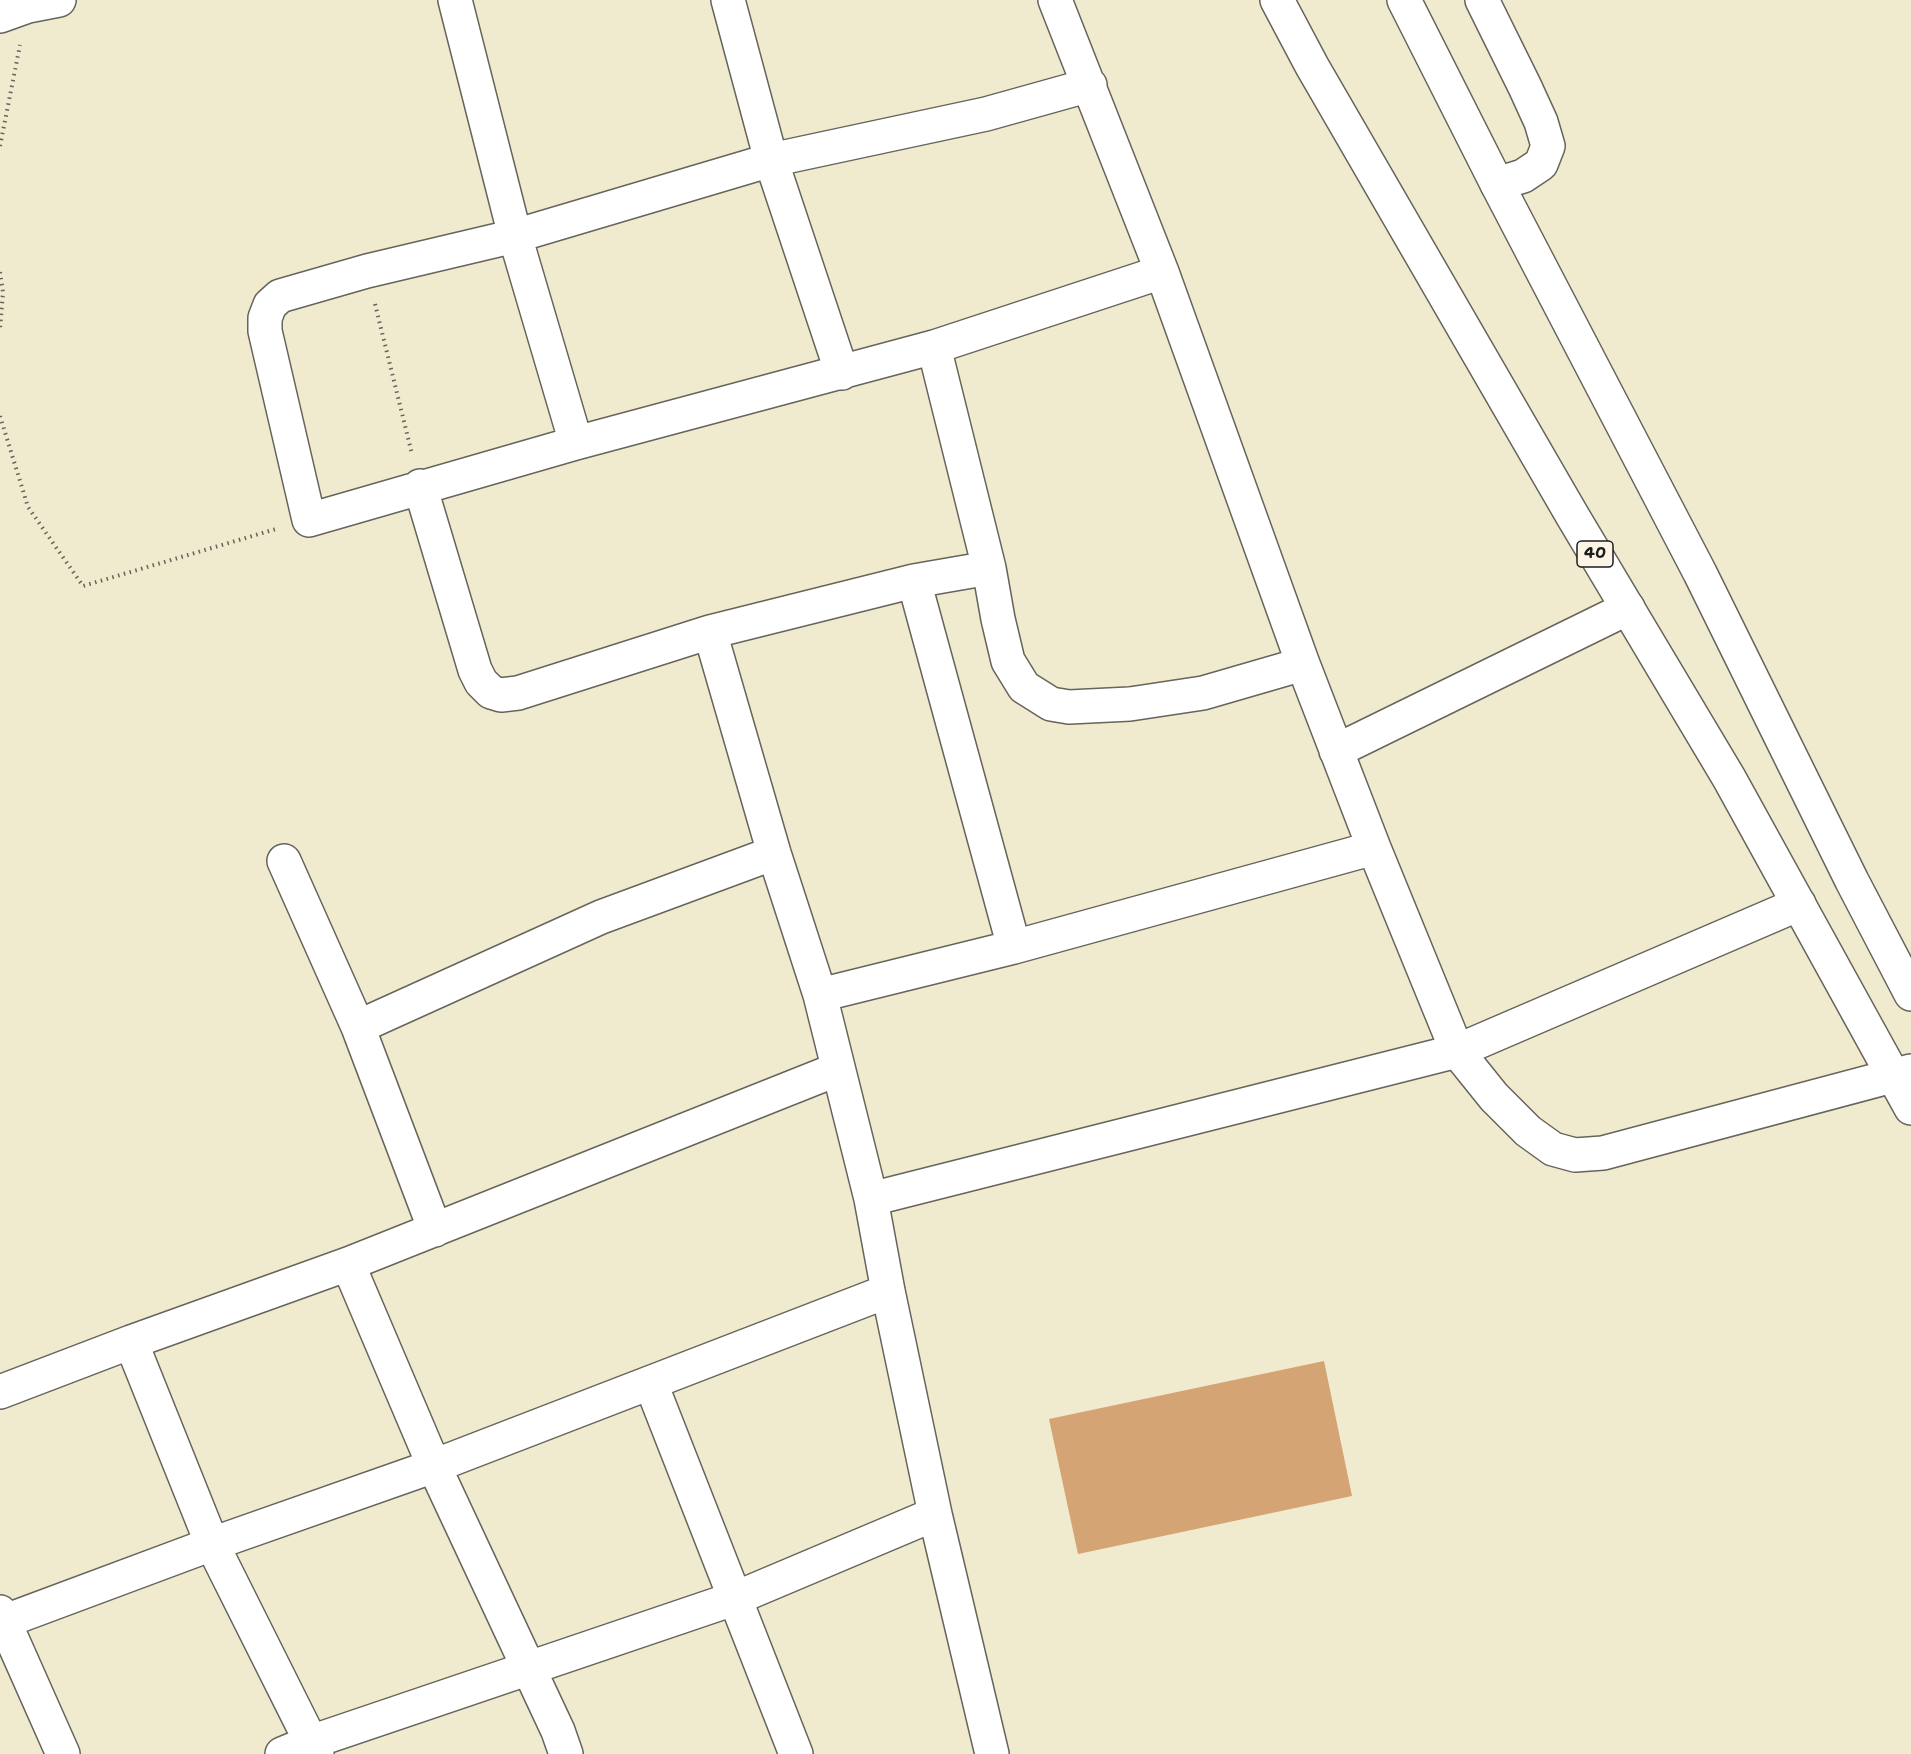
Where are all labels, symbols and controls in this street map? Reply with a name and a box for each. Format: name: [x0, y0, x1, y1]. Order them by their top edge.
road number: 40: [1577, 541, 1613, 567]

